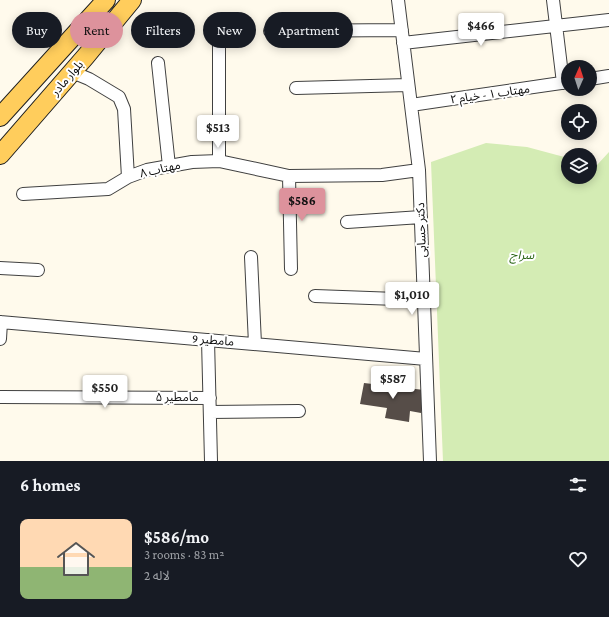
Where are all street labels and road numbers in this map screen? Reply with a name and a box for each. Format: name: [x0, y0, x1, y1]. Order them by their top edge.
street label: بلوار مادر: [47, 58, 86, 99]
street label: مهتاب ۱ - خیام ۲: [449, 81, 531, 108]
street label: مهتاب ۸: [138, 158, 182, 181]
street label: دکتر حسابی: [413, 202, 429, 258]
street label: مامطیر 9: [191, 331, 235, 349]
street label: مامطیر ۵: [156, 390, 198, 404]

